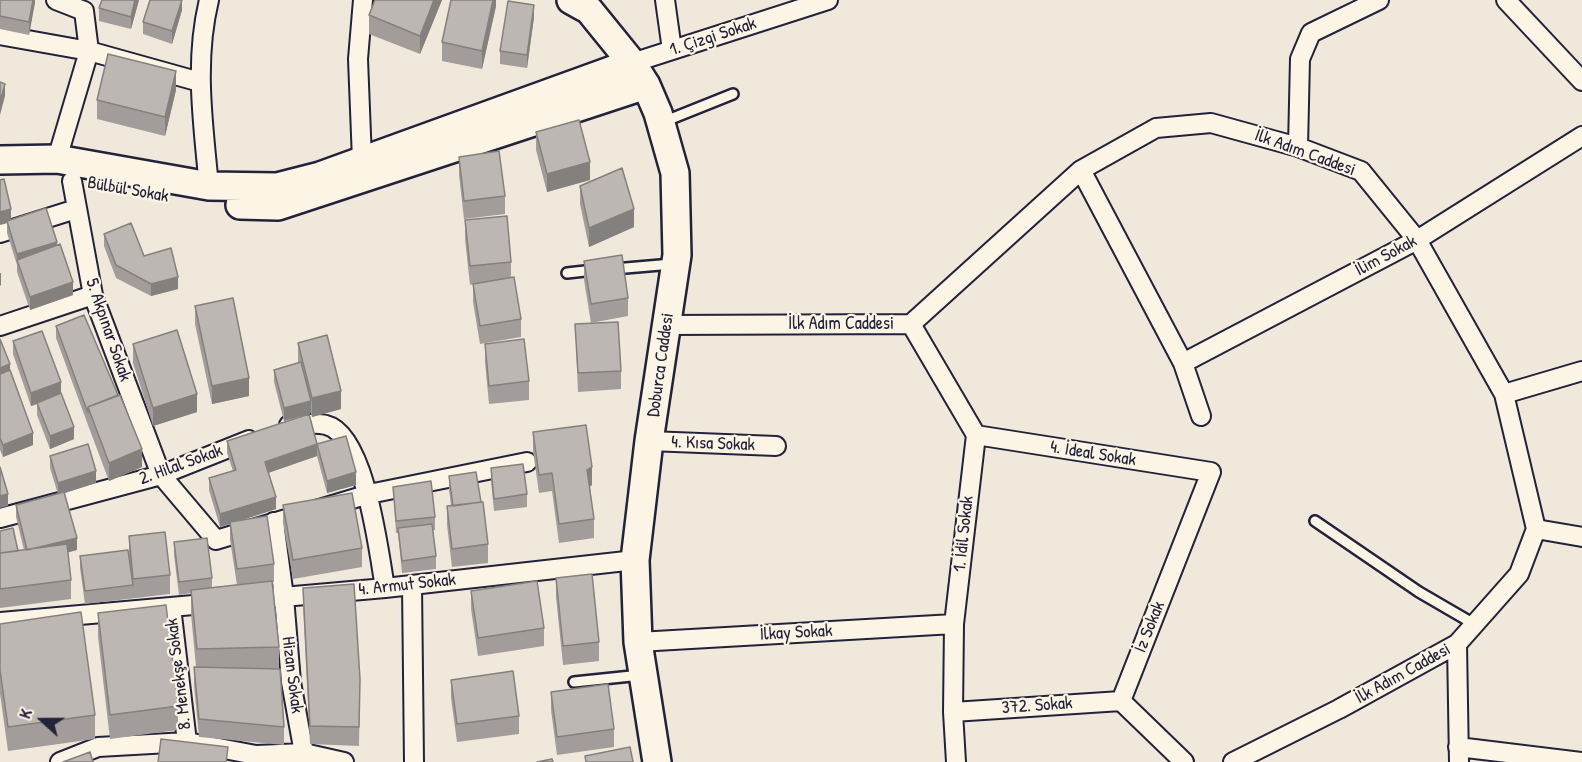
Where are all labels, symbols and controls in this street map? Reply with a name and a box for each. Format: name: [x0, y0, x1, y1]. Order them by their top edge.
street label: 1. Çizgi Sokak: [667, 13, 759, 61]
street label: İlk Adım Caddesi: [1252, 125, 1358, 181]
street label: Bülbül Sokak: [86, 172, 170, 208]
street label: İlim Sokak: [1351, 231, 1421, 281]
street label: 5. Akpınar Sokak: [80, 276, 136, 384]
street label: Doburca Caddesi: [643, 312, 679, 418]
street label: İlk Adım Caddesi: [788, 313, 894, 335]
street label: 4. Kısa Sokak: [671, 432, 755, 456]
street label: 4. İdeal Sokak: [1049, 437, 1137, 471]
street label: 2. Hilal Sokak: [136, 440, 226, 490]
street label: 1. İdil Sokak: [949, 495, 979, 573]
street label: 4. Armut Sokak: [357, 569, 457, 601]
street label: İz Sokak: [1130, 598, 1170, 656]
street label: 8. Menekşe Sokak: [161, 617, 197, 731]
street label: İlkay Sokak: [759, 620, 833, 646]
street label: Hizan Sokak: [277, 635, 307, 715]
street label: İlk Adım Caddesi: [1351, 639, 1455, 709]
north arrow: [12, 690, 72, 750]
street label: 372. Sokak: [1001, 693, 1073, 719]
text: K: [13, 706, 37, 721]

